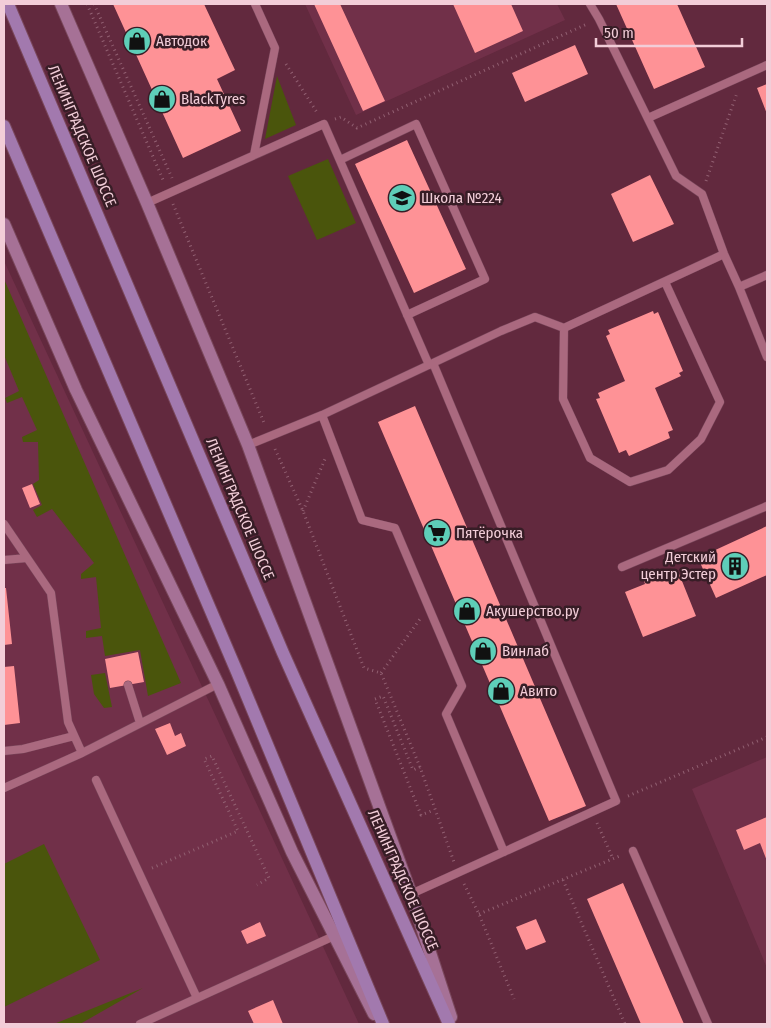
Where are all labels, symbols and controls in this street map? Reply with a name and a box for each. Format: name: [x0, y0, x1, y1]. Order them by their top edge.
scale bar: [596, 15, 742, 47]
text: 50 m: [604, 24, 634, 42]
shop icon: Автодок: [122, 26, 152, 56]
place label: Автодок: [156, 32, 207, 50]
street label: ЛЕНИНГРАДСКОЕ ШОССЕ: [44, 62, 120, 210]
shop icon: BlackTyres: [147, 84, 177, 114]
place label: BlackTyres: [181, 90, 246, 108]
school or university icon: Школа №224: [387, 183, 417, 213]
place label: Школа №224: [421, 189, 502, 207]
street label: ЛЕНИНГРАДСКОЕ ШОССЕ: [202, 435, 278, 583]
supermarket icon: Пятёрочка: [422, 518, 452, 548]
place label: Пятёрочка: [456, 524, 523, 542]
place label: Детский центр Эстер: [640, 548, 716, 583]
building icon: Детский центр Эстер: [720, 551, 750, 581]
shop icon: Акушерство.ру: [452, 596, 482, 626]
place label: Акушерство.ру: [486, 602, 580, 620]
shop icon: Винлаб: [468, 636, 498, 666]
place label: Винлаб: [502, 642, 549, 660]
shop icon: Авито: [486, 676, 516, 706]
place label: Авито: [520, 682, 557, 700]
street label: ЛЕНИНГРАДСКОЕ ШОССЕ: [364, 807, 442, 953]

